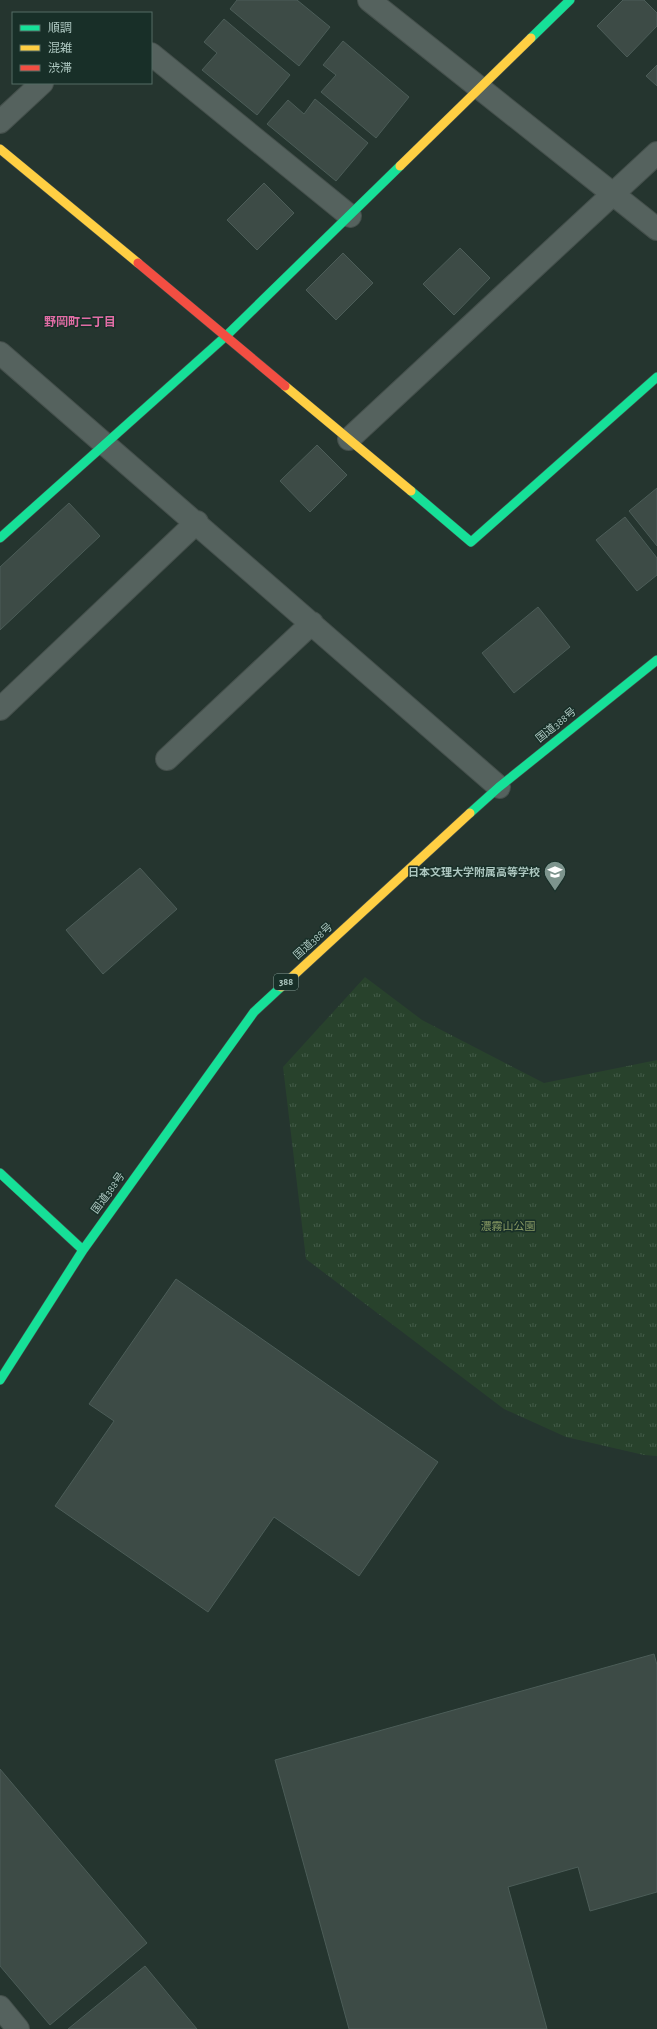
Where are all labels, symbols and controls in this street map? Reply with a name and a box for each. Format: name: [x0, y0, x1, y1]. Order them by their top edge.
legend: [12, 12, 152, 84]
text: 順調: [48, 22, 72, 34]
text: 混雑: [48, 41, 72, 54]
text: 渋滞: [48, 62, 72, 74]
district label: 野岡町二丁目: [44, 315, 116, 328]
street label: 国道388号: [533, 705, 578, 744]
school or university icon: 日本文理大学附属高等学校: [542, 859, 568, 892]
place label: 日本文理大学附属高等学校: [408, 866, 540, 878]
street label: 国道388号: [291, 920, 335, 961]
road number: 388: [274, 974, 298, 990]
street label: 国道388号: [89, 1170, 127, 1216]
park label: 濃霧山公園: [481, 1220, 536, 1232]

